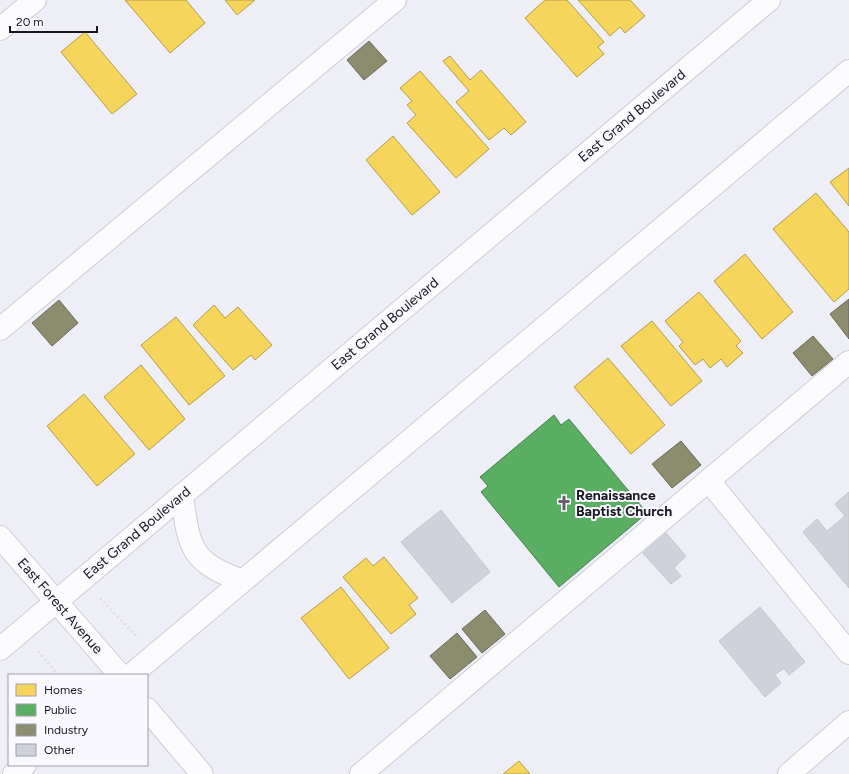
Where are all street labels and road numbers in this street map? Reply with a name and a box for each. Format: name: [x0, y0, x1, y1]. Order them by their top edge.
street label: East Grand Boulevard: [575, 66, 689, 166]
street label: East Grand Boulevard: [328, 274, 442, 374]
street label: East Grand Boulevard: [80, 483, 194, 583]
street label: East Forest Avenue: [14, 555, 106, 658]

